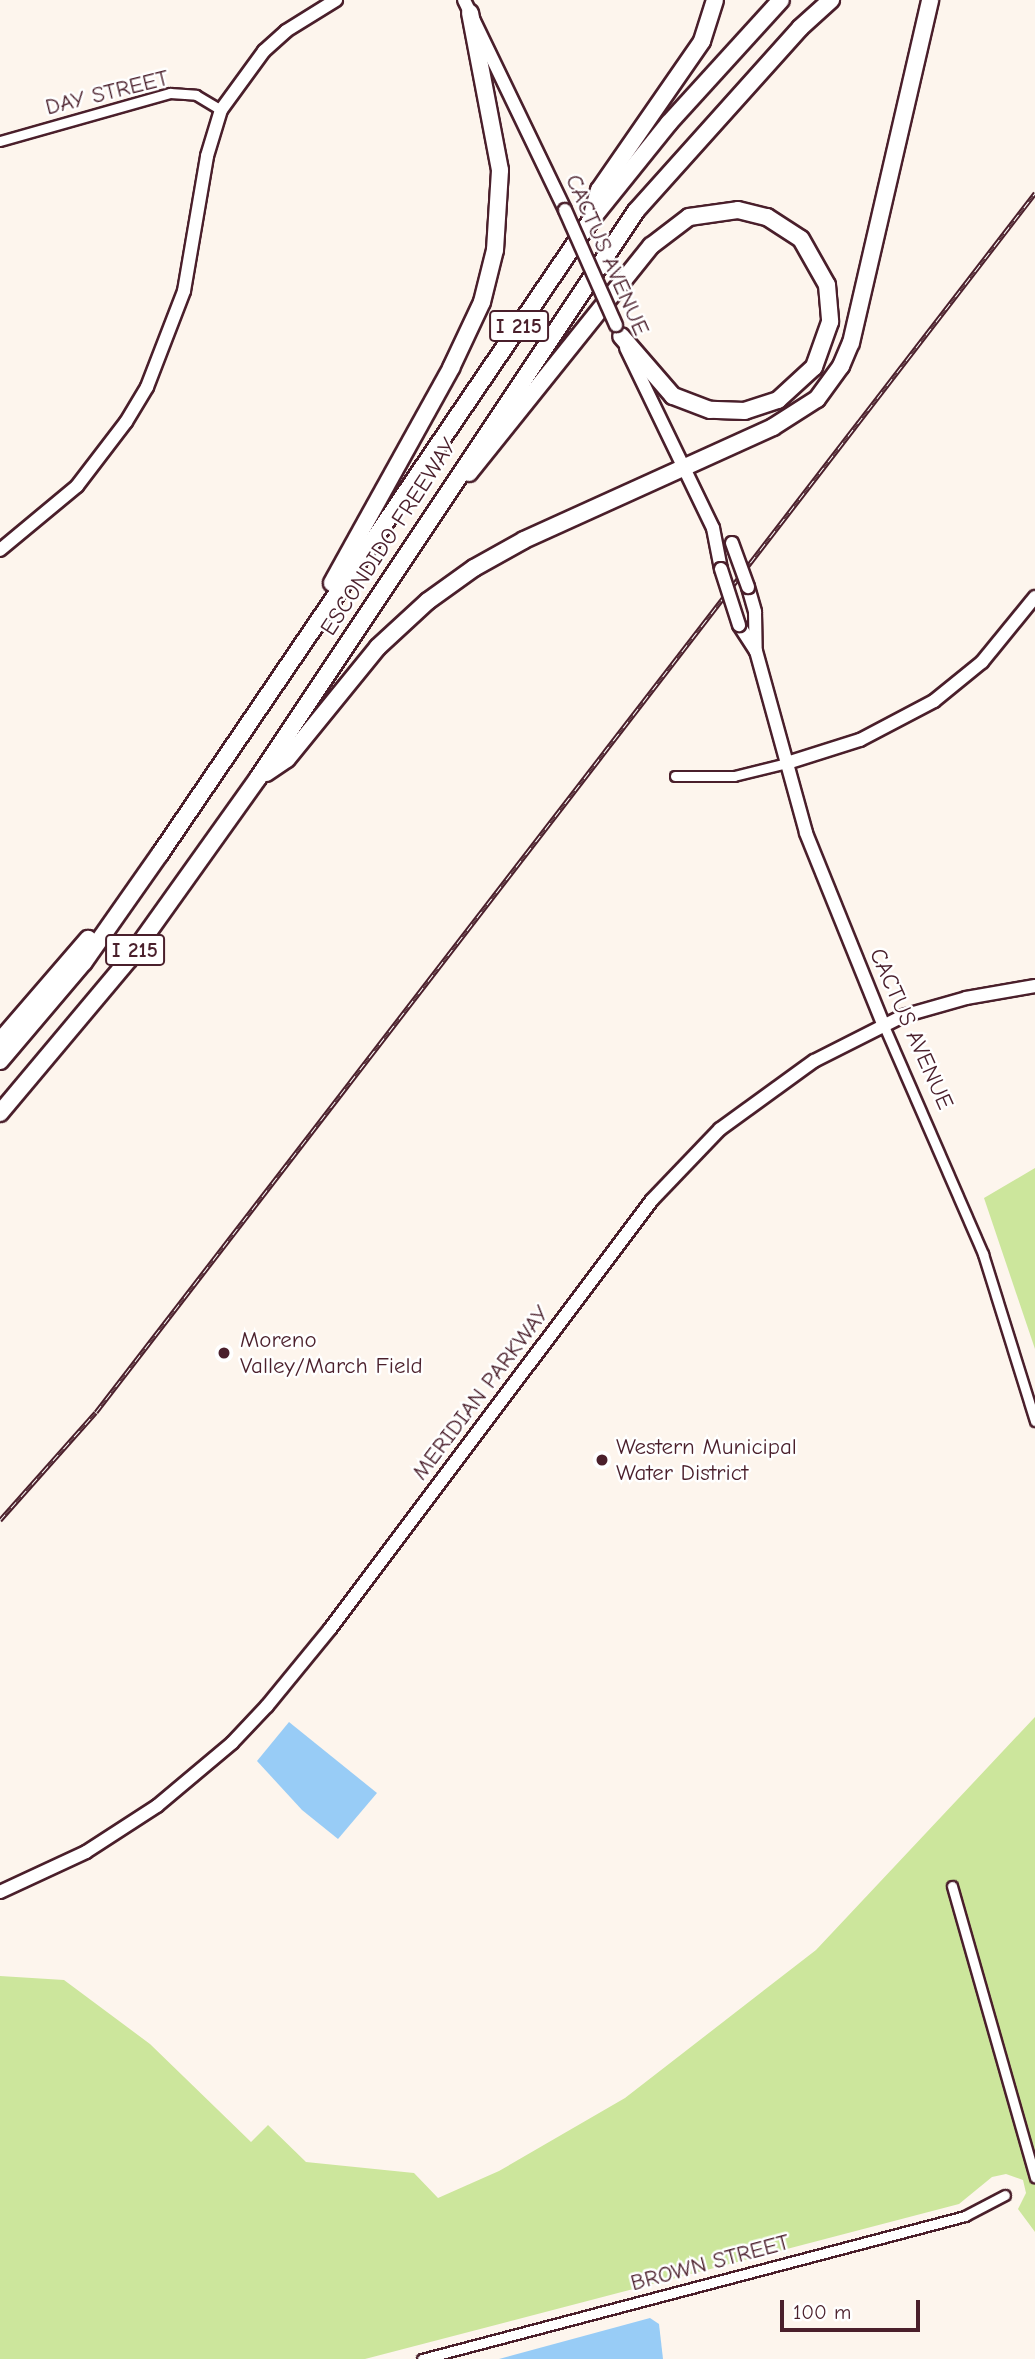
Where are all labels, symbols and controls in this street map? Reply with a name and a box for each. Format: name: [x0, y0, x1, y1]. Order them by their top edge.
street label: DAY STREET: [43, 64, 171, 122]
street label: CACTUS AVENUE: [559, 170, 655, 340]
road number: I 215: [488, 308, 550, 344]
street label: ESCONDIDO FREEWAY: [315, 433, 463, 641]
road number: I 215: [104, 932, 166, 968]
street label: CACTUS AVENUE: [863, 944, 959, 1114]
street label: MERIDIAN PARKWAY: [406, 1300, 556, 1486]
place label: Moreno Valley/March Field: [240, 1326, 423, 1380]
marker: Moreno Valley/March Field: [214, 1343, 234, 1363]
place label: Western Municipal Water District: [616, 1433, 797, 1487]
marker: Western Municipal Water District: [594, 1452, 610, 1468]
street label: BROWN STREET: [628, 2229, 792, 2297]
scale bar: [783, 2286, 923, 2330]
text: 100 m: [793, 2300, 851, 2324]

